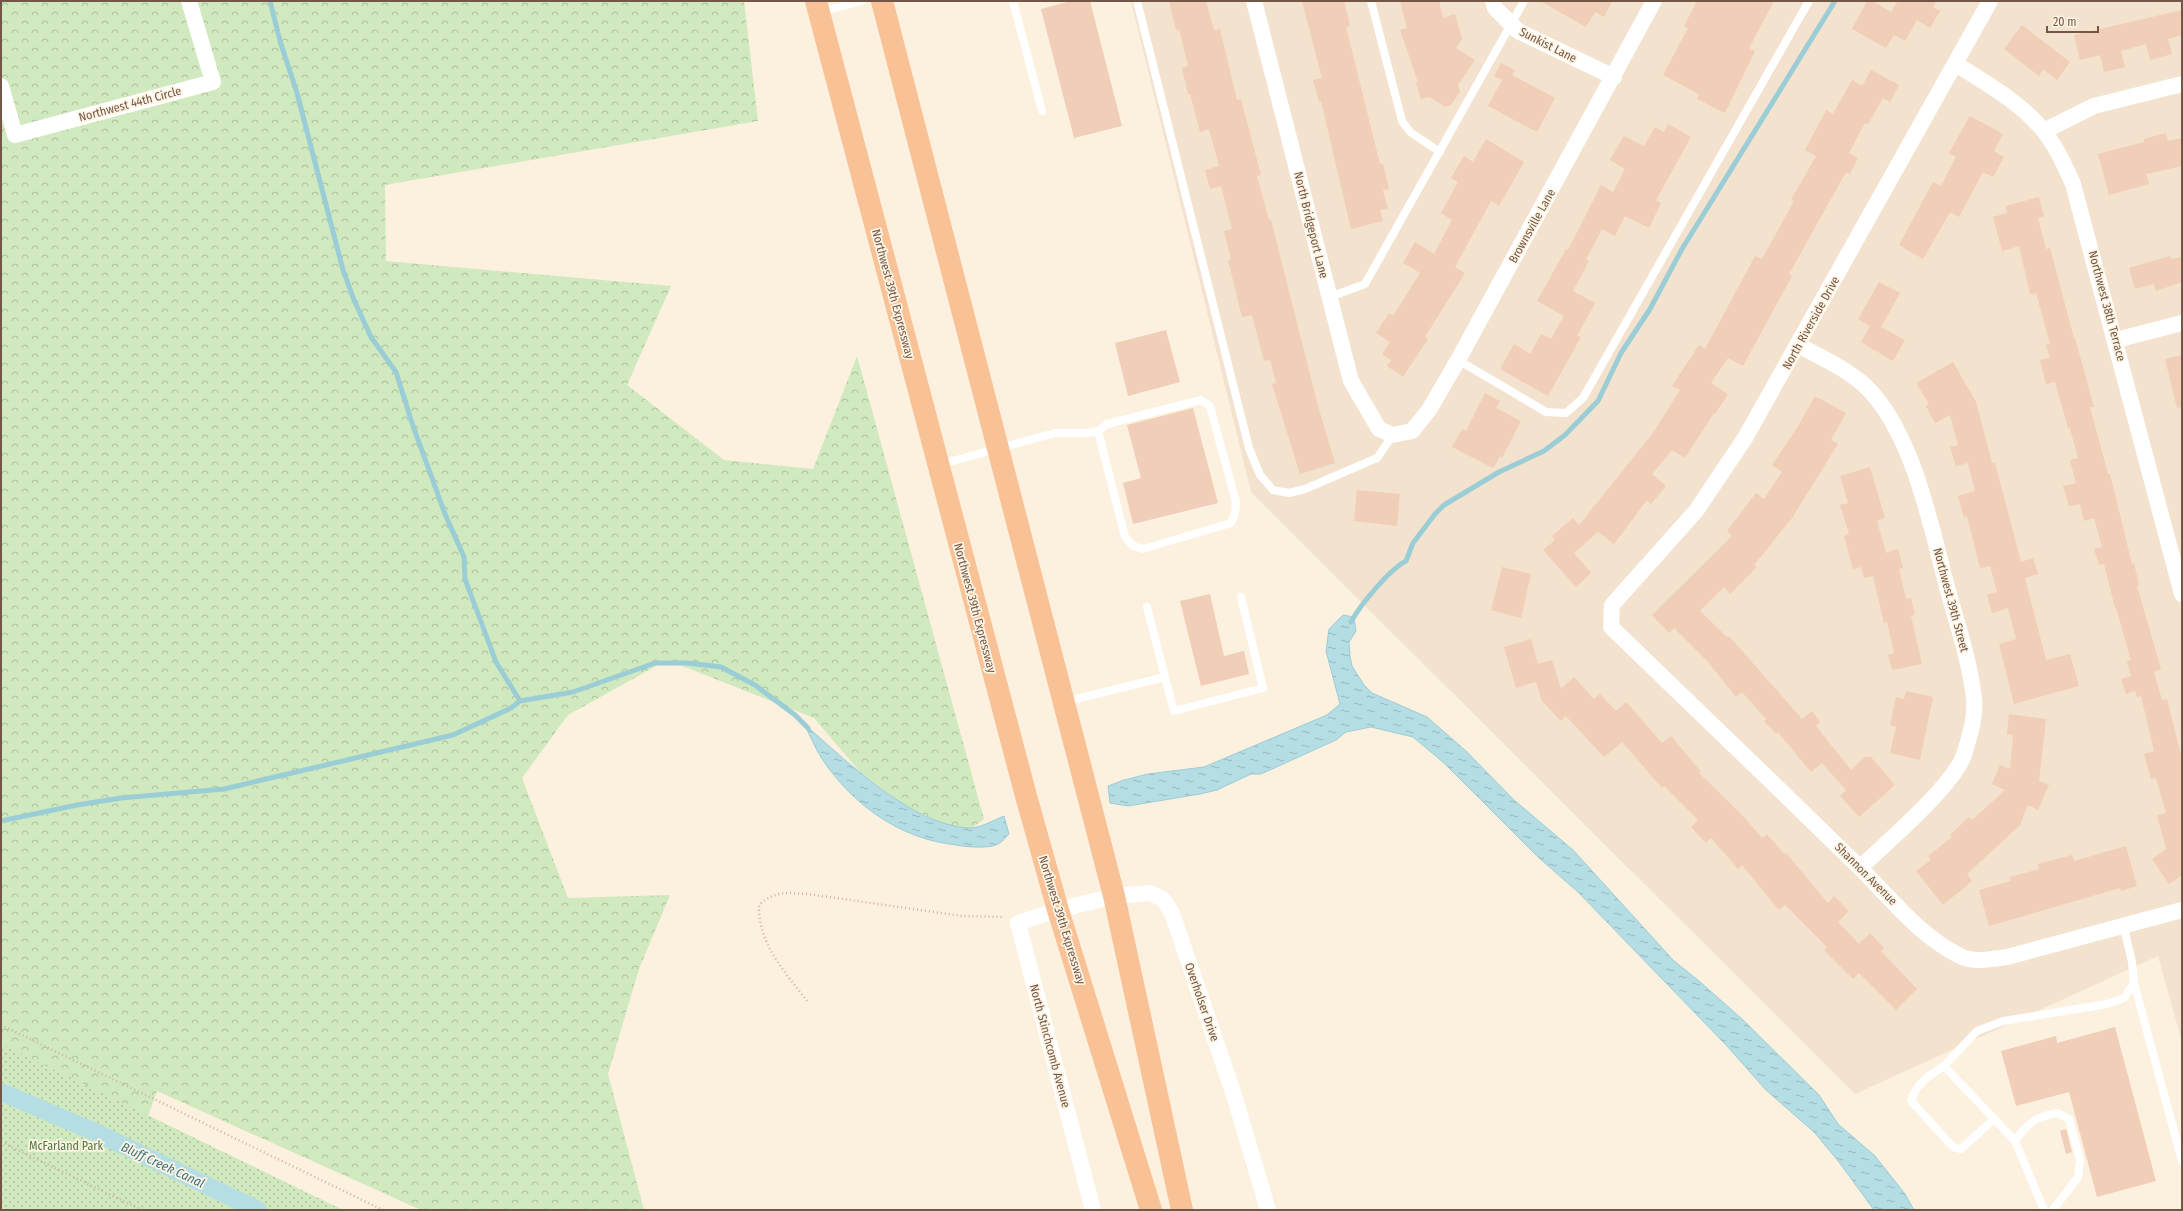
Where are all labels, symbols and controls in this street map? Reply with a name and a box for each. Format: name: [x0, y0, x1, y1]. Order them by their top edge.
scale bar: [2047, 8, 2098, 34]
text: 20 m: [2053, 15, 2077, 29]
street label: Sunkist Lane: [1517, 25, 1579, 65]
street label: Northwest 44th Circle: [77, 84, 183, 124]
street label: North Bridgeport Lane: [1291, 170, 1331, 280]
street label: Brownsville Lane: [1506, 186, 1558, 266]
street label: Northwest 39th Expressway: [869, 228, 917, 361]
street label: Northwest 38th Terrace: [2086, 249, 2128, 363]
street label: North Riverside Drive: [1780, 274, 1842, 372]
street label: Northwest 39th Expressway: [951, 542, 999, 675]
street label: Northwest 39th Street: [1930, 546, 1972, 654]
street label: Shannon Avenue: [1832, 840, 1900, 908]
street label: Northwest 39th Expressway: [1036, 854, 1088, 987]
street label: Overholser Drive: [1182, 961, 1222, 1043]
street label: North Stinchcomb Avenue: [1027, 983, 1073, 1109]
park label: McFarland Park: [29, 1139, 103, 1153]
water label: Bluff Creek Canal: [119, 1139, 208, 1191]

